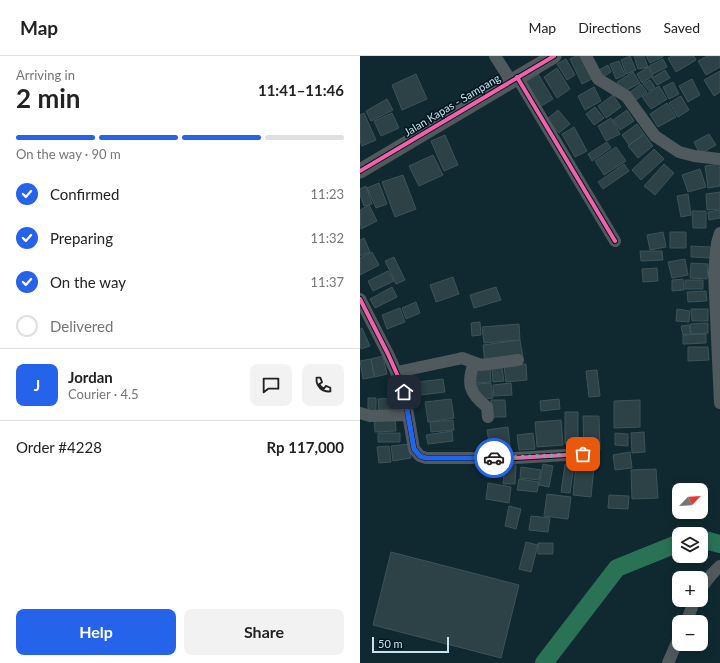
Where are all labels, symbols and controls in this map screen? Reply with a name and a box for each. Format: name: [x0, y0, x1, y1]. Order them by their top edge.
text: Map: [20, 16, 58, 39]
text: Map: [529, 19, 556, 36]
text: Directions: [578, 19, 641, 36]
text: Saved: [663, 19, 700, 36]
text: Arriving in: [16, 67, 75, 83]
street label: Jalan Kapas - Sampang: [401, 71, 502, 138]
text: 11:41–11:46: [258, 81, 344, 99]
text: 2 min: [16, 82, 80, 114]
text: On the way · 90 m: [16, 146, 121, 162]
icon: check: [16, 183, 38, 205]
text: Confirmed: [50, 185, 119, 203]
text: 11:23: [311, 186, 344, 202]
icon: check: [16, 227, 38, 249]
text: Preparing: [50, 229, 113, 247]
text: 11:32: [311, 230, 344, 246]
icon: check: [16, 271, 38, 293]
text: On the way: [50, 273, 126, 291]
text: 11:37: [311, 274, 344, 290]
text: Delivered: [50, 317, 113, 335]
button: chat: [250, 364, 292, 406]
button: phone: [302, 364, 344, 406]
text: Jordan: [68, 368, 113, 386]
pin: [387, 375, 421, 409]
text: J: [34, 376, 40, 394]
icon: home: [393, 381, 415, 403]
text: Courier · 4.5: [68, 386, 139, 402]
pin: [566, 437, 600, 471]
text: Order #4228: [16, 438, 102, 456]
text: Rp 117,000: [267, 438, 344, 456]
courier: [474, 438, 514, 478]
icon: bag: [572, 443, 594, 465]
icon: car: [483, 447, 505, 469]
north arrow: [672, 483, 708, 519]
map controls: [672, 483, 708, 651]
button: layers: [672, 527, 708, 563]
button: +: [672, 571, 708, 607]
button: Help: [16, 609, 176, 655]
button: Share: [184, 609, 344, 655]
button: −: [672, 615, 708, 651]
scale bar: [372, 635, 449, 654]
text: 50 m: [378, 637, 403, 650]

